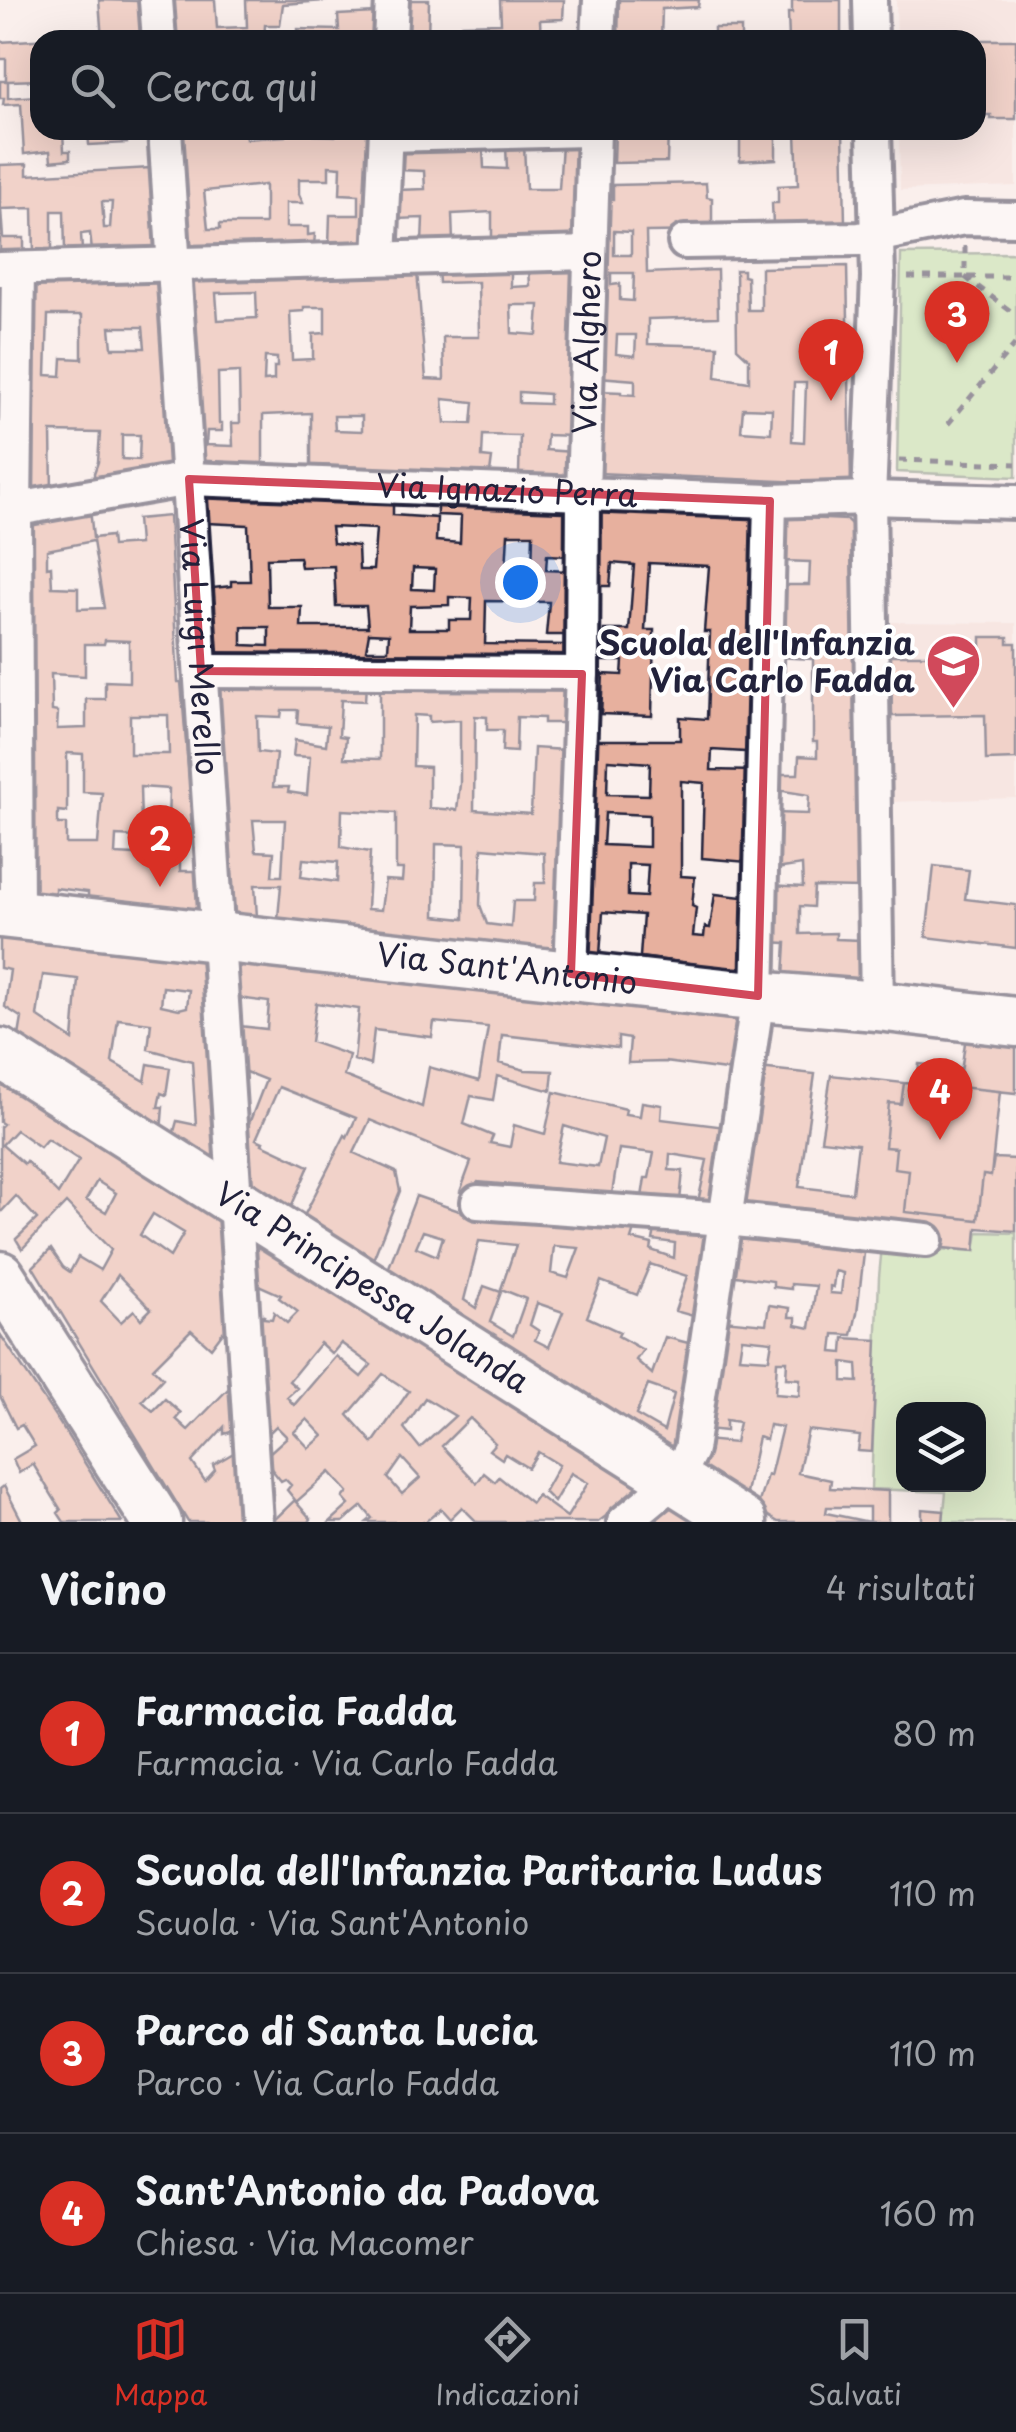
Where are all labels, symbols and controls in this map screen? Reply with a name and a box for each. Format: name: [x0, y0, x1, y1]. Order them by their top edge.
search box: [30, 30, 986, 140]
text: Cerca qui: [145, 57, 318, 114]
icon: search: [65, 58, 120, 113]
street label: Via Alghero: [559, 250, 612, 435]
pin: 3: [924, 280, 990, 363]
pin: 1: [798, 318, 864, 401]
street label: Via Ignazio Perra: [375, 460, 639, 518]
street label: Via Luigi Merello: [168, 517, 233, 777]
your location: [495, 557, 546, 608]
place label: Scuola dell'Infanzia Via Carlo Fadda: [599, 618, 915, 703]
school or university icon: Scuola dell'Infanzia Via Carlo Fadda: [924, 632, 984, 711]
pin: 2: [128, 804, 192, 887]
street label: Via Sant'Antonio: [374, 929, 640, 1005]
pin: 4: [908, 1058, 972, 1140]
street label: Via Principessa Jolanda: [206, 1169, 540, 1404]
map controls: [896, 1402, 986, 1492]
button: layers: [896, 1402, 986, 1492]
text: Vicino: [40, 1556, 166, 1619]
text: 4 risultati: [826, 1563, 976, 1611]
text: Farmacia Fadda: [135, 1681, 457, 1738]
text: 1: [65, 1709, 80, 1757]
text: 80 m: [892, 1709, 976, 1757]
text: Farmacia · Via Carlo Fadda: [135, 1738, 558, 1786]
text: Scuola dell'Infanzia Paritaria Ludus: [135, 1841, 823, 1898]
text: 2: [61, 1869, 84, 1917]
text: 110 m: [889, 1869, 976, 1917]
text: Scuola · Via Sant'Antonio: [135, 1898, 529, 1946]
text: Parco di Santa Lucia: [135, 2001, 538, 2058]
text: 3: [62, 2029, 83, 2077]
text: 110 m: [889, 2029, 976, 2077]
text: Parco · Via Carlo Fadda: [135, 2058, 499, 2106]
text: Sant'Antonio da Padova: [135, 2161, 599, 2218]
text: 4: [62, 2189, 83, 2237]
text: 160 m: [880, 2189, 976, 2237]
text: Chiesa · Via Macomer: [135, 2218, 474, 2266]
tab: Mappa: [114, 2312, 207, 2415]
tab: Indicazioni: [435, 2312, 580, 2415]
tab: Salvati: [808, 2312, 902, 2415]

